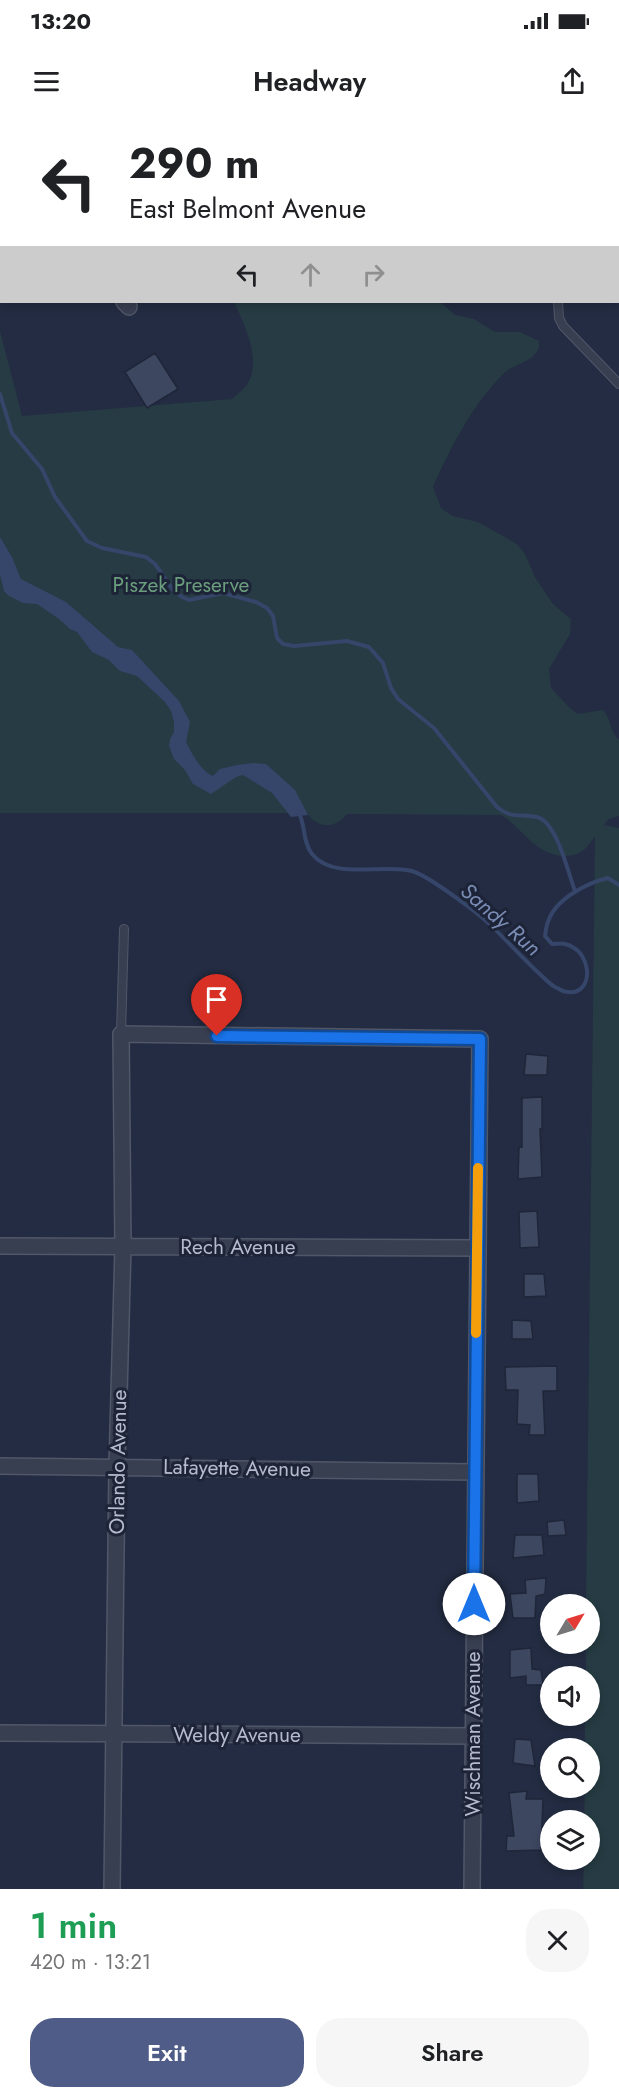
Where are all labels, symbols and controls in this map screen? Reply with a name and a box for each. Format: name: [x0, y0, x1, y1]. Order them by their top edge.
text: 13:20: [30, 5, 91, 37]
text: Headway: [253, 62, 366, 101]
icon: menu: [30, 65, 63, 98]
icon: share: [556, 65, 589, 98]
text: 290 m: [129, 133, 260, 194]
icon: left: [30, 144, 108, 222]
text: East Belmont Avenue: [129, 189, 366, 228]
icon: left: [231, 258, 264, 291]
icon: ahead: [294, 258, 327, 291]
icon: right: [357, 258, 390, 291]
park label: Piszek Preserve: [113, 570, 250, 600]
water label: Sandy Run: [454, 875, 548, 963]
pin: [191, 974, 242, 1036]
icon: arrive: [200, 983, 233, 1016]
street label: Rech Avenue: [180, 1232, 296, 1262]
street label: Orlando Avenue: [102, 1389, 134, 1535]
street label: Lafayette Avenue: [163, 1452, 311, 1484]
position arrow: [442, 1572, 506, 1636]
north arrow: [540, 1594, 600, 1654]
map controls: [540, 1594, 600, 1870]
street label: Wischman Avenue: [458, 1651, 488, 1817]
button: sound: [540, 1666, 600, 1726]
street label: Weldy Avenue: [173, 1720, 301, 1750]
button: search: [540, 1738, 600, 1798]
button: layers: [540, 1810, 600, 1870]
text: 1 min: [30, 1899, 117, 1951]
button: close: [526, 1909, 589, 1972]
text: 420 m · 13:21: [30, 1948, 151, 1977]
button: Exit: [30, 2018, 304, 2087]
button: Share: [316, 2018, 589, 2087]

